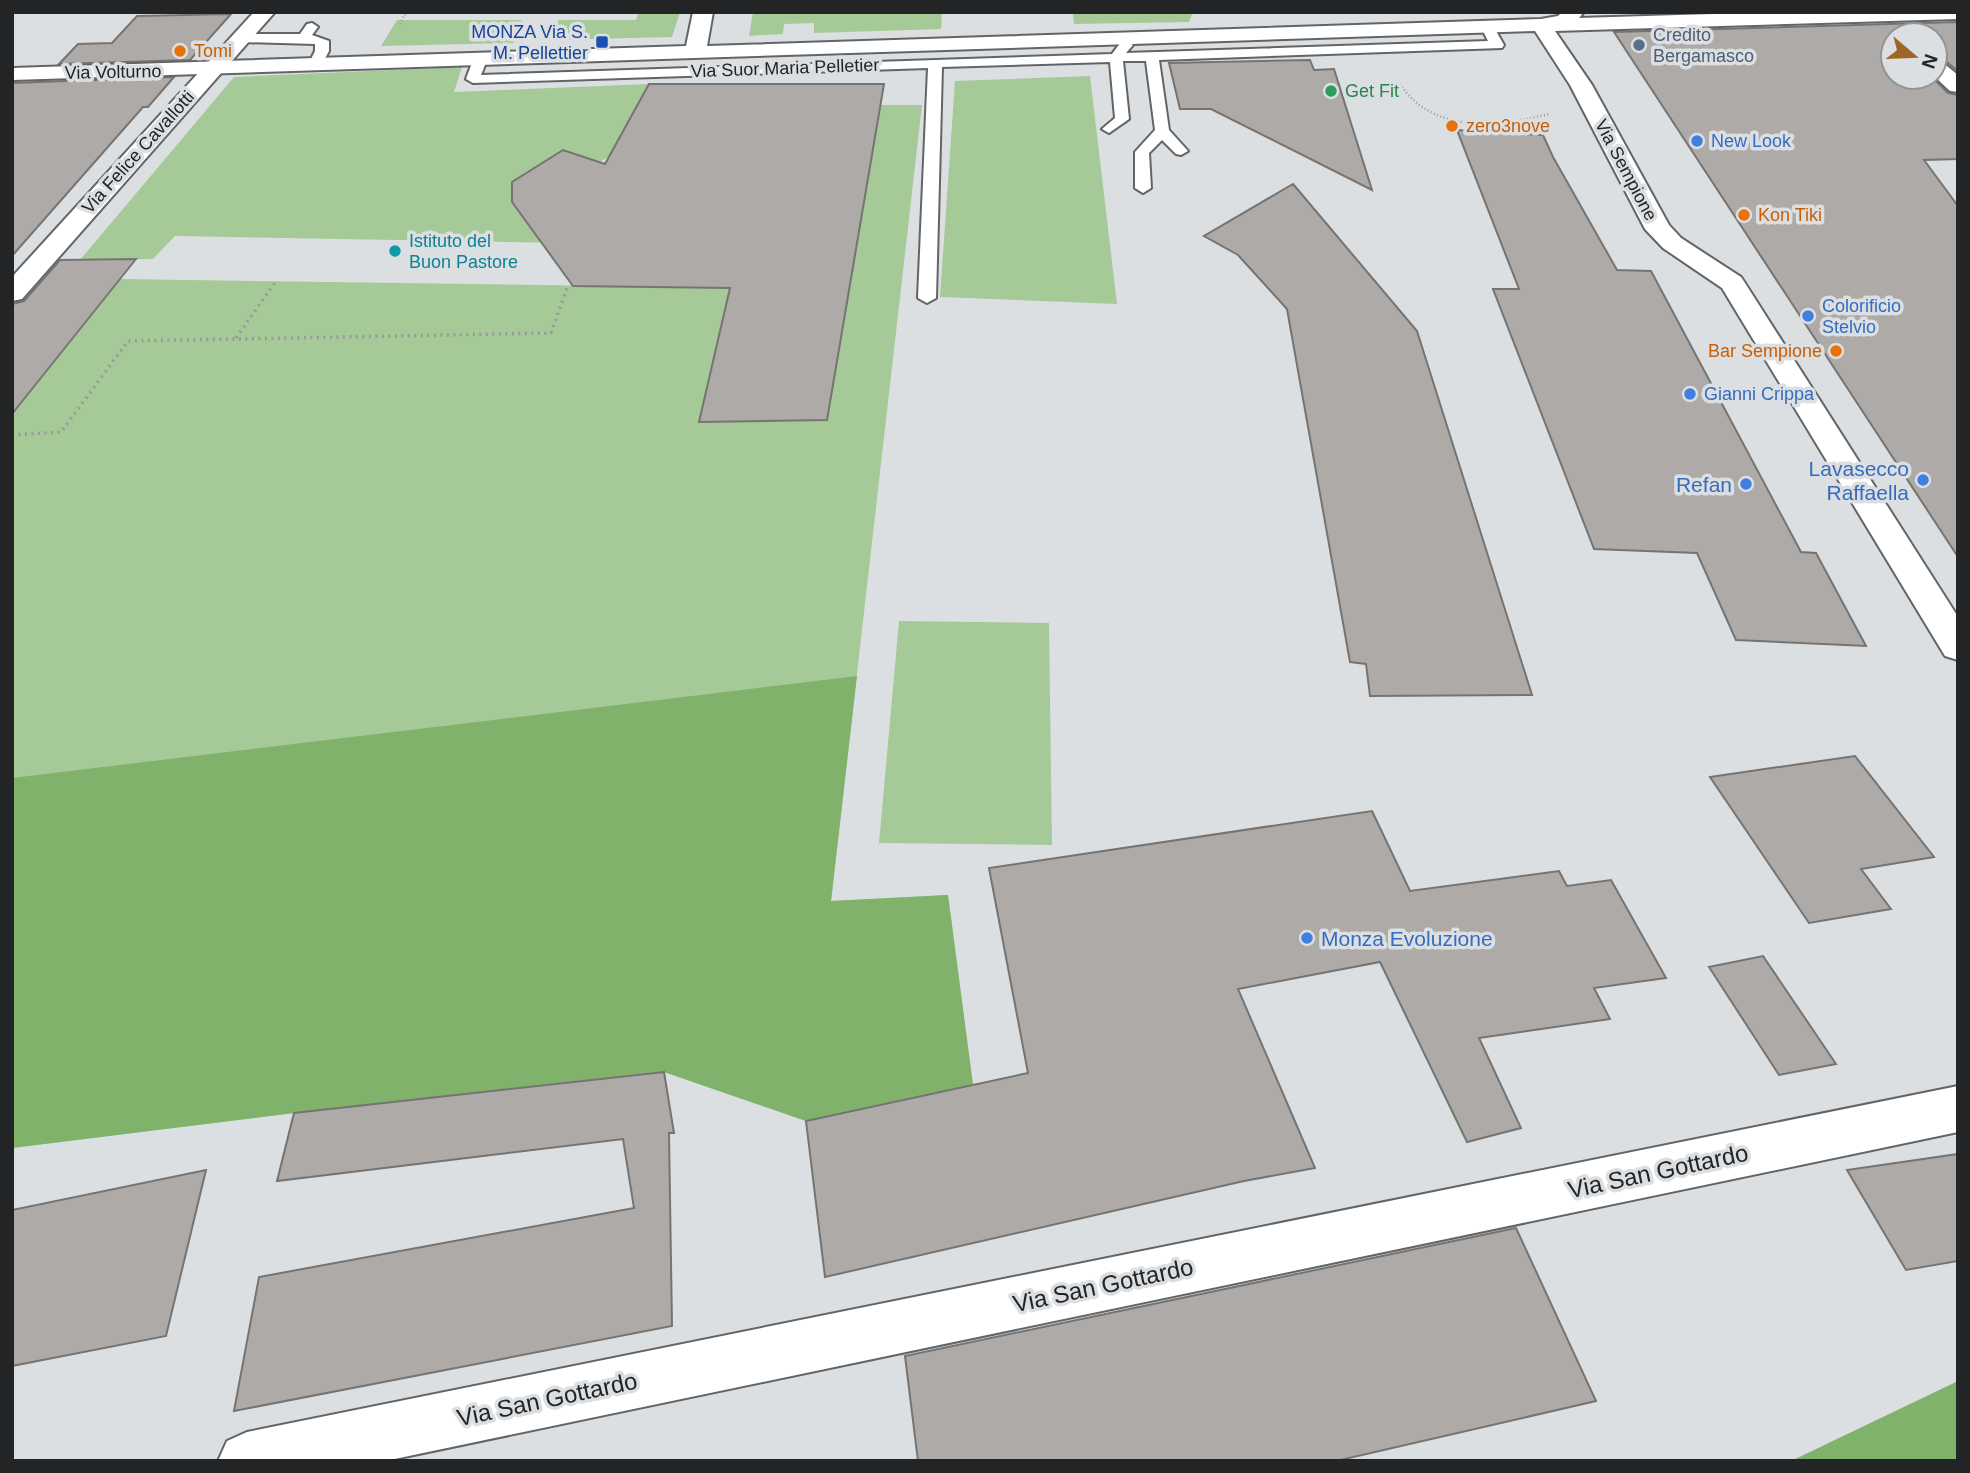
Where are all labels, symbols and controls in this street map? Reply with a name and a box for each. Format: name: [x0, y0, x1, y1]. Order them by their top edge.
north arrow: [1879, 21, 1949, 91]
place label: MONZA Via S. M. Pellettier: [471, 22, 588, 63]
place label: Credito Bergamasco: [1653, 25, 1754, 66]
marker: MONZA Via S. M. Pellettier: [594, 34, 610, 50]
marker: Credito Bergamasco: [1631, 37, 1647, 53]
place label: Tomi: [194, 41, 232, 61]
marker: Tomi: [172, 43, 188, 59]
text: N: [1917, 51, 1942, 71]
street label: Via Suor Maria Pelletier: [690, 55, 880, 81]
street label: Via Volturno: [64, 61, 162, 83]
place label: Get Fit: [1345, 81, 1399, 101]
marker: Get Fit: [1323, 83, 1339, 99]
street label: Via Felice Cavallotti: [78, 87, 198, 217]
place label: zero3nove: [1466, 116, 1550, 136]
street label: Via Sempione: [1591, 116, 1661, 224]
marker: zero3nove: [1444, 118, 1460, 134]
place label: New Look: [1711, 131, 1792, 151]
marker: New Look: [1689, 133, 1705, 149]
place label: Kon Tiki: [1758, 205, 1822, 225]
marker: Kon Tiki: [1736, 207, 1752, 223]
place label: Istituto del Buon Pastore: [409, 231, 518, 272]
marker: Istituto del Buon Pastore: [387, 243, 403, 259]
place label: Colorificio Stelvio: [1822, 296, 1901, 337]
marker: Colorificio Stelvio: [1800, 308, 1816, 324]
place label: Bar Sempione: [1708, 341, 1822, 361]
marker: Bar Sempione: [1828, 343, 1844, 359]
place label: Gianni Crippa: [1704, 384, 1815, 404]
marker: Gianni Crippa: [1682, 386, 1698, 402]
place label: Lavasecco Raffaella: [1809, 457, 1909, 504]
marker: Lavasecco Raffaella: [1915, 472, 1931, 488]
place label: Refan: [1676, 473, 1732, 496]
marker: Refan: [1738, 476, 1754, 492]
place label: Monza Evoluzione: [1321, 927, 1493, 950]
marker: Monza Evoluzione: [1299, 930, 1315, 946]
street label: Via San Gottardo: [1565, 1139, 1751, 1203]
street label: Via San Gottardo: [1010, 1253, 1196, 1317]
street label: Via San Gottardo: [454, 1367, 640, 1431]

